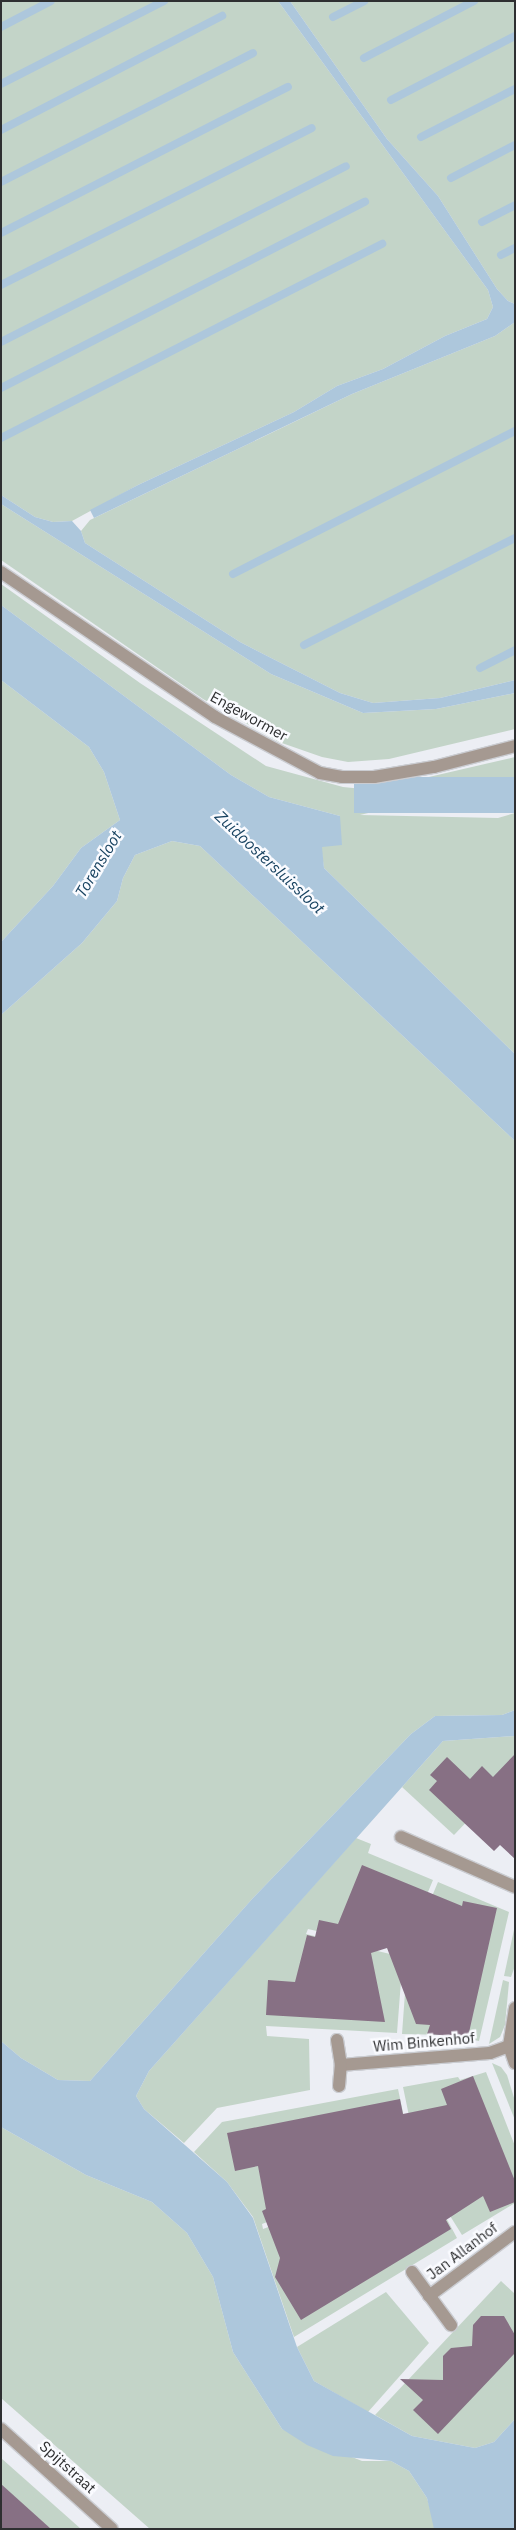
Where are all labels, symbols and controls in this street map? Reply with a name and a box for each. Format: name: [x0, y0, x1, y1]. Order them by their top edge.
street label: Engewormer: [207, 687, 291, 745]
water label: Zuidoostersluissloot: [211, 806, 329, 918]
water label: Torensloot: [71, 827, 125, 901]
street label: Wim Binkenhof: [372, 2029, 476, 2055]
street label: Jan Allanhof: [423, 2219, 501, 2283]
street label: Spijtstraat: [36, 2437, 100, 2497]

